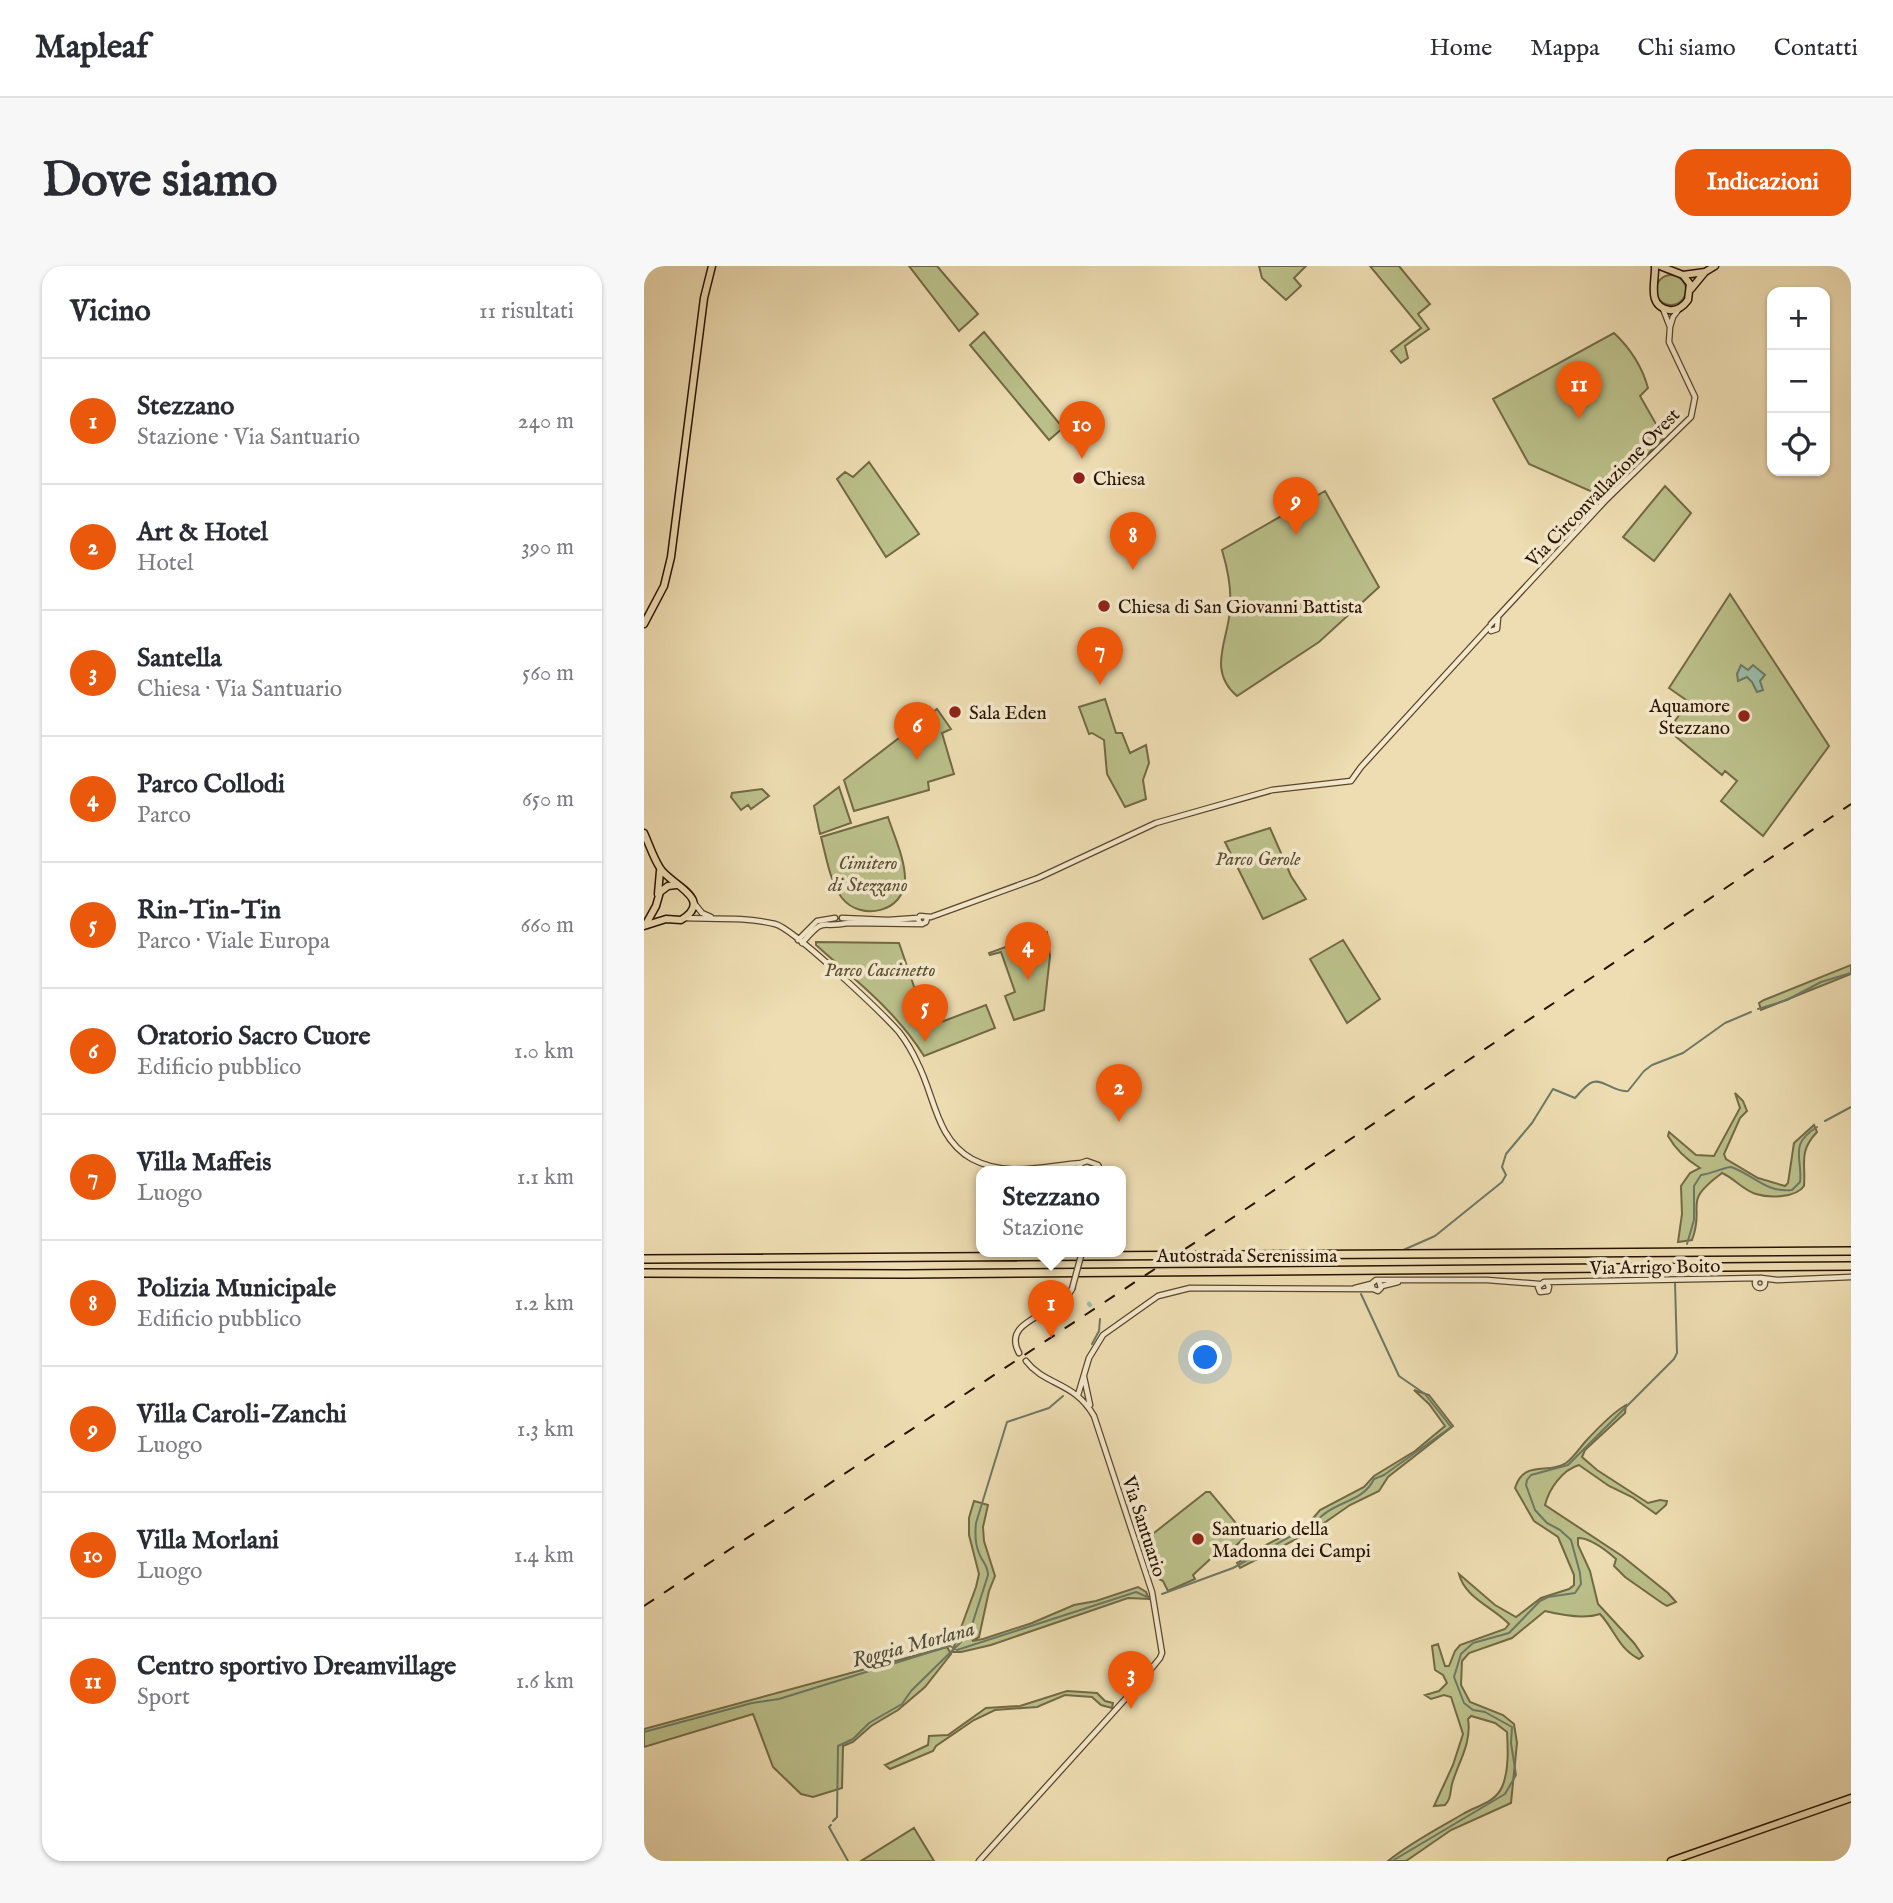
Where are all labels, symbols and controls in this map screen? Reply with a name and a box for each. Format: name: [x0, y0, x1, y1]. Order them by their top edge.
text: Mapleaf: [35, 27, 148, 69]
text: Home: [1430, 33, 1492, 64]
text: Mappa: [1530, 33, 1600, 64]
text: Chi siamo: [1638, 33, 1736, 64]
text: Contatti: [1774, 33, 1858, 64]
button: Indicazioni: [1675, 149, 1851, 216]
text: Dove siamo: [42, 151, 278, 213]
map controls: [1767, 287, 1830, 476]
button: +: [1767, 287, 1830, 350]
text: Vicino: [70, 293, 151, 331]
text: 11 risultati: [479, 297, 574, 326]
button: −: [1767, 350, 1830, 413]
pin: 11: [1556, 361, 1602, 419]
text: Stezzano: [137, 390, 234, 423]
pin: 10: [1059, 401, 1105, 459]
street label: Via Circonvallazione Ovest: [1521, 404, 1686, 574]
text: 1: [89, 407, 97, 436]
text: 240 m: [518, 407, 574, 436]
button: locate: [1767, 413, 1830, 476]
text: Stazione · Via Santuario: [137, 423, 360, 452]
place label: Chiesa: [1093, 468, 1146, 492]
marker: Chiesa: [1071, 470, 1087, 486]
pin: 9: [1273, 477, 1319, 535]
pin: 8: [1110, 512, 1156, 570]
text: Art & Hotel: [137, 516, 268, 549]
text: 2: [88, 533, 98, 562]
text: 390 m: [521, 533, 574, 562]
text: Hotel: [137, 549, 194, 578]
place label: Chiesa di San Giovanni Battista: [1118, 596, 1363, 620]
marker: Chiesa di San Giovanni Battista: [1096, 598, 1112, 614]
pin: 7: [1077, 627, 1123, 685]
text: Santella: [137, 642, 222, 675]
text: 3: [89, 659, 97, 688]
text: 560 m: [522, 659, 574, 688]
text: Chiesa · Via Santuario: [137, 675, 342, 704]
place label: Aquamore Stezzano: [1648, 695, 1730, 741]
pin: 6: [894, 702, 940, 760]
place label: Sala Eden: [969, 702, 1047, 726]
marker: Sala Eden: [947, 704, 963, 720]
marker: Aquamore Stezzano: [1736, 708, 1752, 724]
text: Parco Collodi: [137, 768, 285, 801]
text: 4: [87, 785, 99, 814]
text: 650 m: [522, 785, 574, 814]
text: Parco: [137, 801, 191, 830]
park label: Parco Gerole: [1215, 848, 1301, 872]
park label: Cimitero di Stezzano: [827, 852, 908, 898]
text: Rin-Tin-Tin: [137, 894, 281, 927]
text: 5: [89, 911, 97, 940]
text: 660 m: [521, 911, 574, 940]
pin: 4: [1005, 922, 1051, 980]
text: Parco · Viale Europa: [137, 927, 330, 956]
park label: Parco Cascinetto: [825, 959, 935, 983]
pin: 5: [902, 984, 948, 1042]
text: Oratorio Sacro Cuore: [137, 1020, 371, 1053]
text: 6: [88, 1037, 98, 1066]
text: 1.0 km: [514, 1037, 574, 1066]
text: Edificio pubblico: [137, 1053, 301, 1082]
pin: 2: [1096, 1064, 1142, 1122]
text: Villa Maffeis: [137, 1146, 271, 1179]
text: 7: [88, 1163, 98, 1192]
text: 1.1 km: [517, 1163, 574, 1192]
popup: [976, 1166, 1126, 1257]
text: Luogo: [137, 1179, 202, 1208]
text: Stezzano: [1002, 1181, 1100, 1214]
text: Stazione: [1002, 1214, 1084, 1243]
street label: Autostrada Serenissima: [1156, 1245, 1338, 1269]
street label: Via Arrigo Boito: [1588, 1255, 1721, 1281]
text: Polizia Municipale: [137, 1272, 336, 1305]
pin: 1: [1028, 1280, 1074, 1338]
text: 8: [88, 1289, 98, 1318]
text: 1.2 km: [515, 1289, 574, 1318]
text: Edificio pubblico: [137, 1305, 301, 1334]
your location: [1188, 1340, 1222, 1374]
text: Villa Caroli-Zanchi: [137, 1398, 347, 1431]
text: 9: [88, 1415, 98, 1444]
text: 1.3 km: [517, 1415, 574, 1444]
text: Luogo: [137, 1431, 202, 1460]
street label: Via Santuario: [1115, 1472, 1171, 1580]
place label: Santuario della Madonna dei Campi: [1212, 1518, 1371, 1564]
text: Villa Morlani: [137, 1524, 279, 1557]
marker: Santuario della Madonna dei Campi: [1190, 1531, 1206, 1547]
text: 10: [83, 1541, 103, 1570]
text: 1.4 km: [514, 1541, 574, 1570]
text: Luogo: [137, 1557, 202, 1586]
water label: Roggia Morlana: [849, 1616, 978, 1675]
text: Centro sportivo Dreamvillage: [137, 1650, 456, 1683]
pin: 3: [1108, 1651, 1154, 1709]
text: 11: [84, 1667, 102, 1696]
text: 1.6 km: [516, 1667, 574, 1696]
text: Sport: [137, 1683, 190, 1712]

